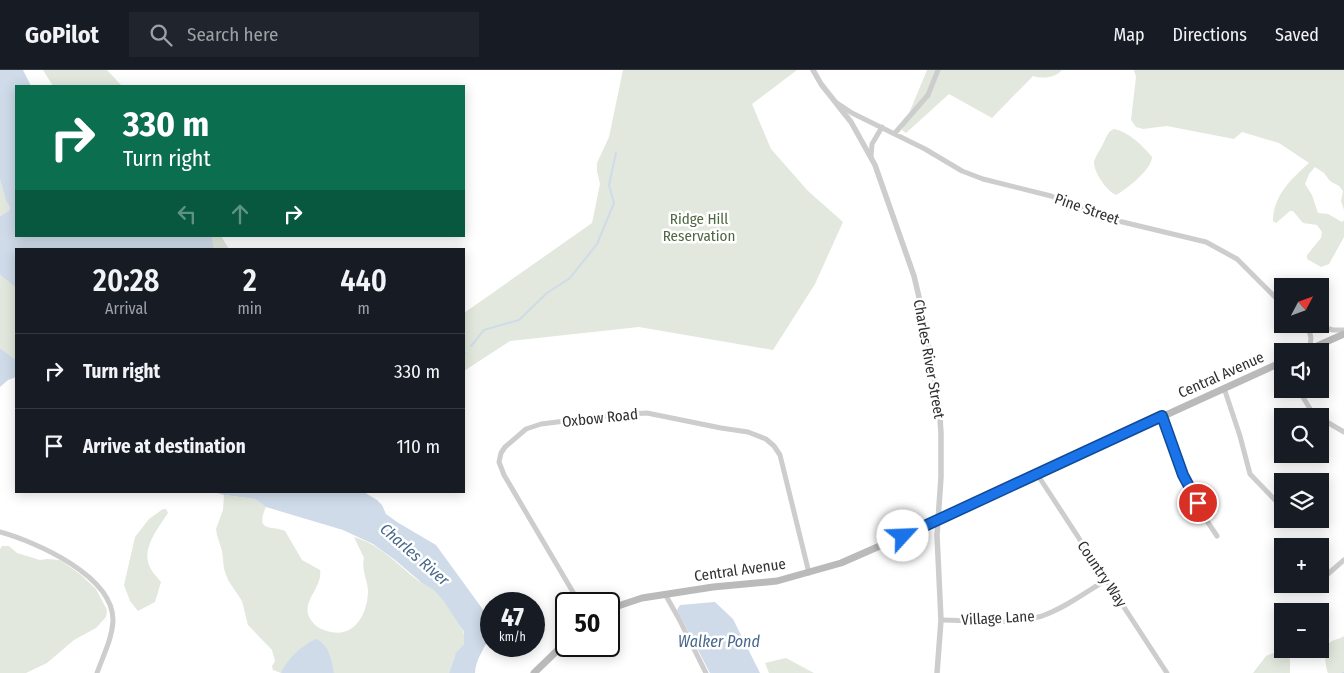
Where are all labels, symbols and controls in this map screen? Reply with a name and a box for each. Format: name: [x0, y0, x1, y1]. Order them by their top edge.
search box: [129, 12, 479, 57]
text: GoPilot: [25, 21, 99, 49]
icon: search: [147, 21, 175, 49]
text: Search here: [187, 23, 279, 46]
text: Map: [1113, 24, 1145, 46]
text: Directions: [1173, 24, 1247, 46]
text: Saved: [1275, 24, 1319, 46]
text: 330 m: [123, 103, 209, 145]
icon: right: [40, 105, 105, 170]
text: Turn right: [123, 145, 211, 172]
street label: Pine Street: [1052, 190, 1122, 229]
icon: left: [173, 200, 201, 228]
icon: ahead: [226, 200, 254, 228]
icon: right: [279, 200, 307, 228]
park label: Ridge Hill Reservation: [663, 210, 735, 245]
text: 20:28: [93, 263, 159, 299]
text: 2: [243, 263, 257, 299]
text: 440: [340, 263, 387, 299]
north arrow: [1274, 278, 1329, 332]
map controls: [1274, 278, 1329, 658]
street label: Charles River Street: [910, 298, 948, 420]
text: Arrival: [105, 299, 147, 318]
text: min: [237, 299, 262, 318]
text: m: [357, 299, 370, 318]
button: sound: [1274, 343, 1329, 398]
street label: Central Avenue: [1175, 348, 1267, 402]
icon: right: [40, 357, 68, 385]
text: Turn right: [83, 360, 160, 383]
text: 330 m: [394, 360, 440, 383]
street label: Oxbow Road: [561, 405, 639, 431]
button: search: [1274, 408, 1329, 463]
icon: arrive: [40, 432, 68, 460]
text: Arrive at destination: [83, 435, 246, 458]
text: 110 m: [396, 435, 440, 458]
button: layers: [1274, 473, 1329, 528]
pin: [1177, 482, 1219, 524]
icon: arrive: [1184, 489, 1212, 517]
position arrow: [876, 509, 928, 561]
water label: Charles River: [376, 519, 453, 590]
street label: Country Way: [1073, 537, 1131, 611]
button: +: [1274, 538, 1329, 593]
street label: Central Avenue: [693, 555, 787, 585]
speed limit sign: 50: [555, 592, 620, 657]
text: 47: [501, 603, 524, 633]
button: −: [1274, 603, 1329, 658]
street label: Village Lane: [961, 607, 1035, 629]
text: km/h: [499, 630, 526, 644]
water label: Walker Pond: [678, 632, 760, 651]

